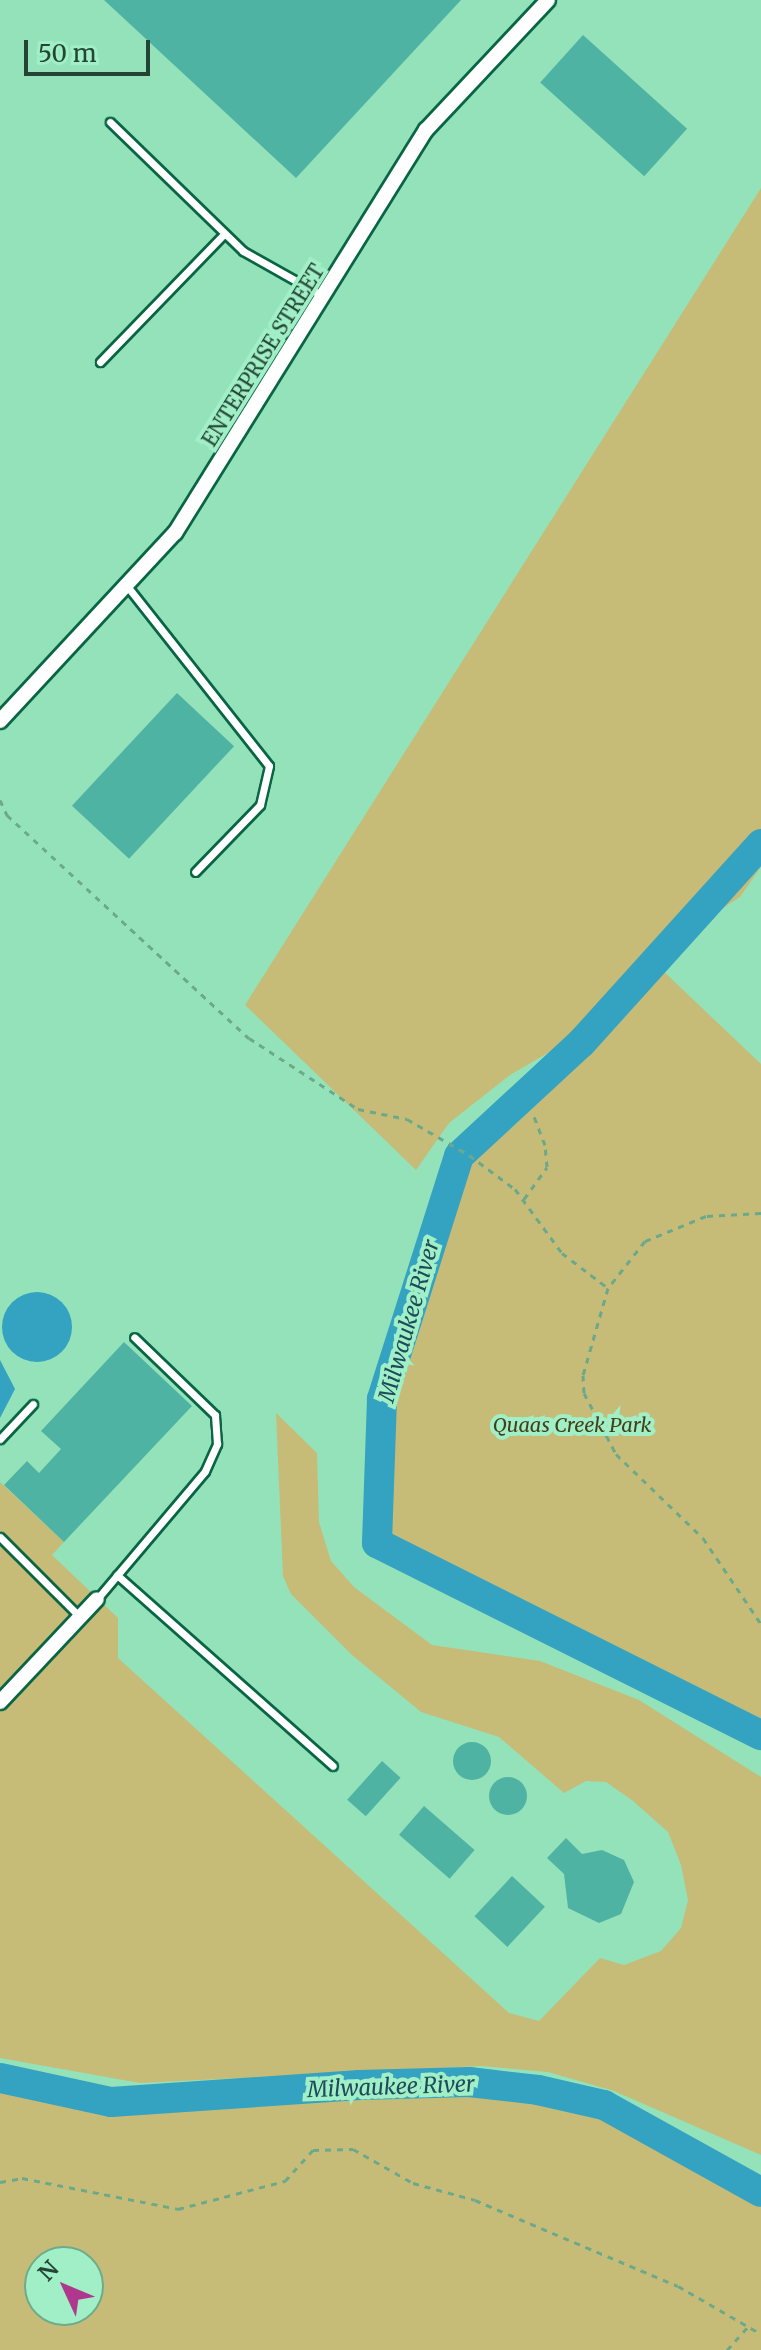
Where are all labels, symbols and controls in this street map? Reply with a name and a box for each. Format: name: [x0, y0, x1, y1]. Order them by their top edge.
scale bar: [28, 24, 154, 74]
text: 50 m: [38, 38, 97, 69]
street label: ENTERPRISE STREET: [197, 259, 329, 451]
water label: Milwaukee River: [373, 1237, 445, 1405]
park label: Quaas Creek Park: [493, 1412, 651, 1436]
water label: Milwaukee River: [307, 2071, 475, 2103]
north arrow: [24, 2246, 104, 2326]
text: N: [32, 2255, 64, 2287]

